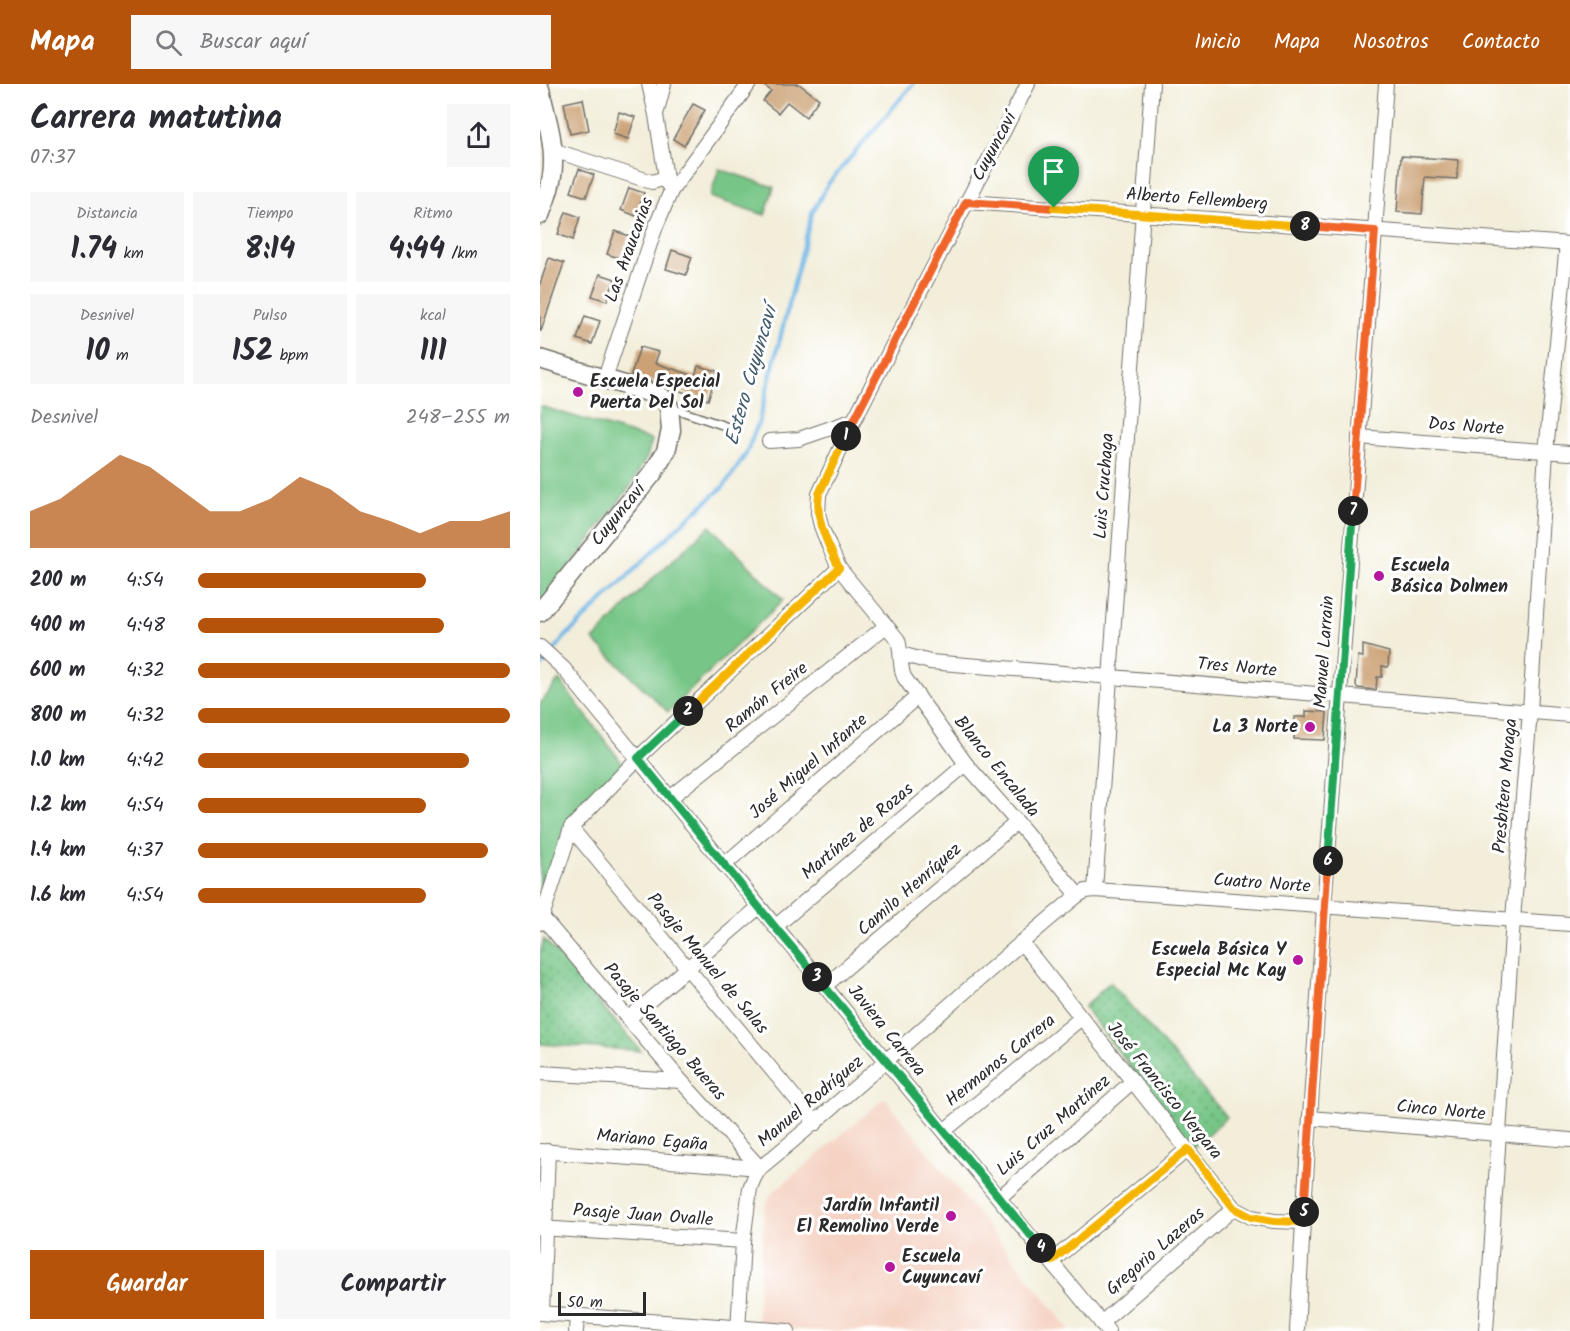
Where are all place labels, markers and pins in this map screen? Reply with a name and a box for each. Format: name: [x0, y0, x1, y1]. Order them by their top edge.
pin: [1028, 146, 1079, 208]
pin: 8: [1290, 211, 1320, 241]
place label: Escuela Especial Puerta Del Sol: [590, 368, 720, 418]
marker: Escuela Especial Puerta Del Sol: [571, 385, 585, 399]
pin: 1: [831, 421, 861, 451]
pin: 7: [1338, 496, 1368, 526]
place label: Escuela Básica Dolmen: [1391, 552, 1508, 602]
marker: Escuela Básica Dolmen: [1372, 569, 1386, 583]
pin: 2: [673, 696, 703, 726]
place label: La 3 Norte: [1212, 713, 1298, 742]
marker: La 3 Norte: [1303, 720, 1317, 734]
pin: 6: [1313, 846, 1343, 876]
place label: Escuela Básica Y Especial Mc Kay: [1152, 936, 1287, 986]
marker: Escuela Básica Y Especial Mc Kay: [1291, 953, 1305, 967]
pin: 3: [802, 962, 832, 992]
place label: Jardín Infantil El Remolino Verde: [797, 1192, 939, 1242]
pin: 5: [1289, 1197, 1319, 1227]
marker: Jardín Infantil El Remolino Verde: [944, 1209, 958, 1223]
pin: 4: [1026, 1233, 1056, 1263]
place label: Escuela Cuyuncaví: [902, 1243, 984, 1293]
marker: Escuela Cuyuncaví: [883, 1260, 897, 1274]

